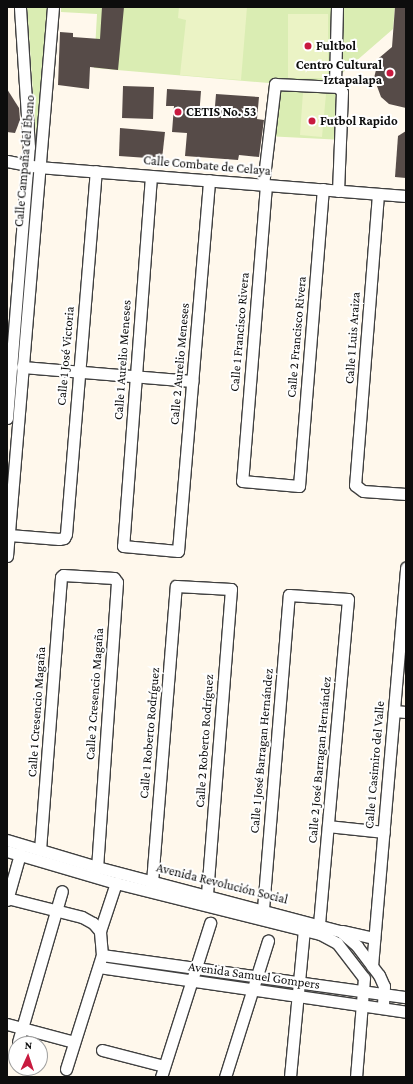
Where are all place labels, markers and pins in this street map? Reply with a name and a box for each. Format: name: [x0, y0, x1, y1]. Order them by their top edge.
place label: Fultbol: [316, 38, 356, 54]
marker: Fultbol: [303, 41, 313, 51]
place label: Centro Cultural Iztapalapa: [296, 58, 382, 89]
marker: Centro Cultural Iztapalapa: [385, 68, 395, 78]
place label: CETIS No. 53: [186, 104, 256, 120]
marker: CETIS No. 53: [173, 107, 183, 117]
place label: Futbol Rapido: [320, 113, 398, 129]
marker: Futbol Rapido: [307, 116, 317, 126]

